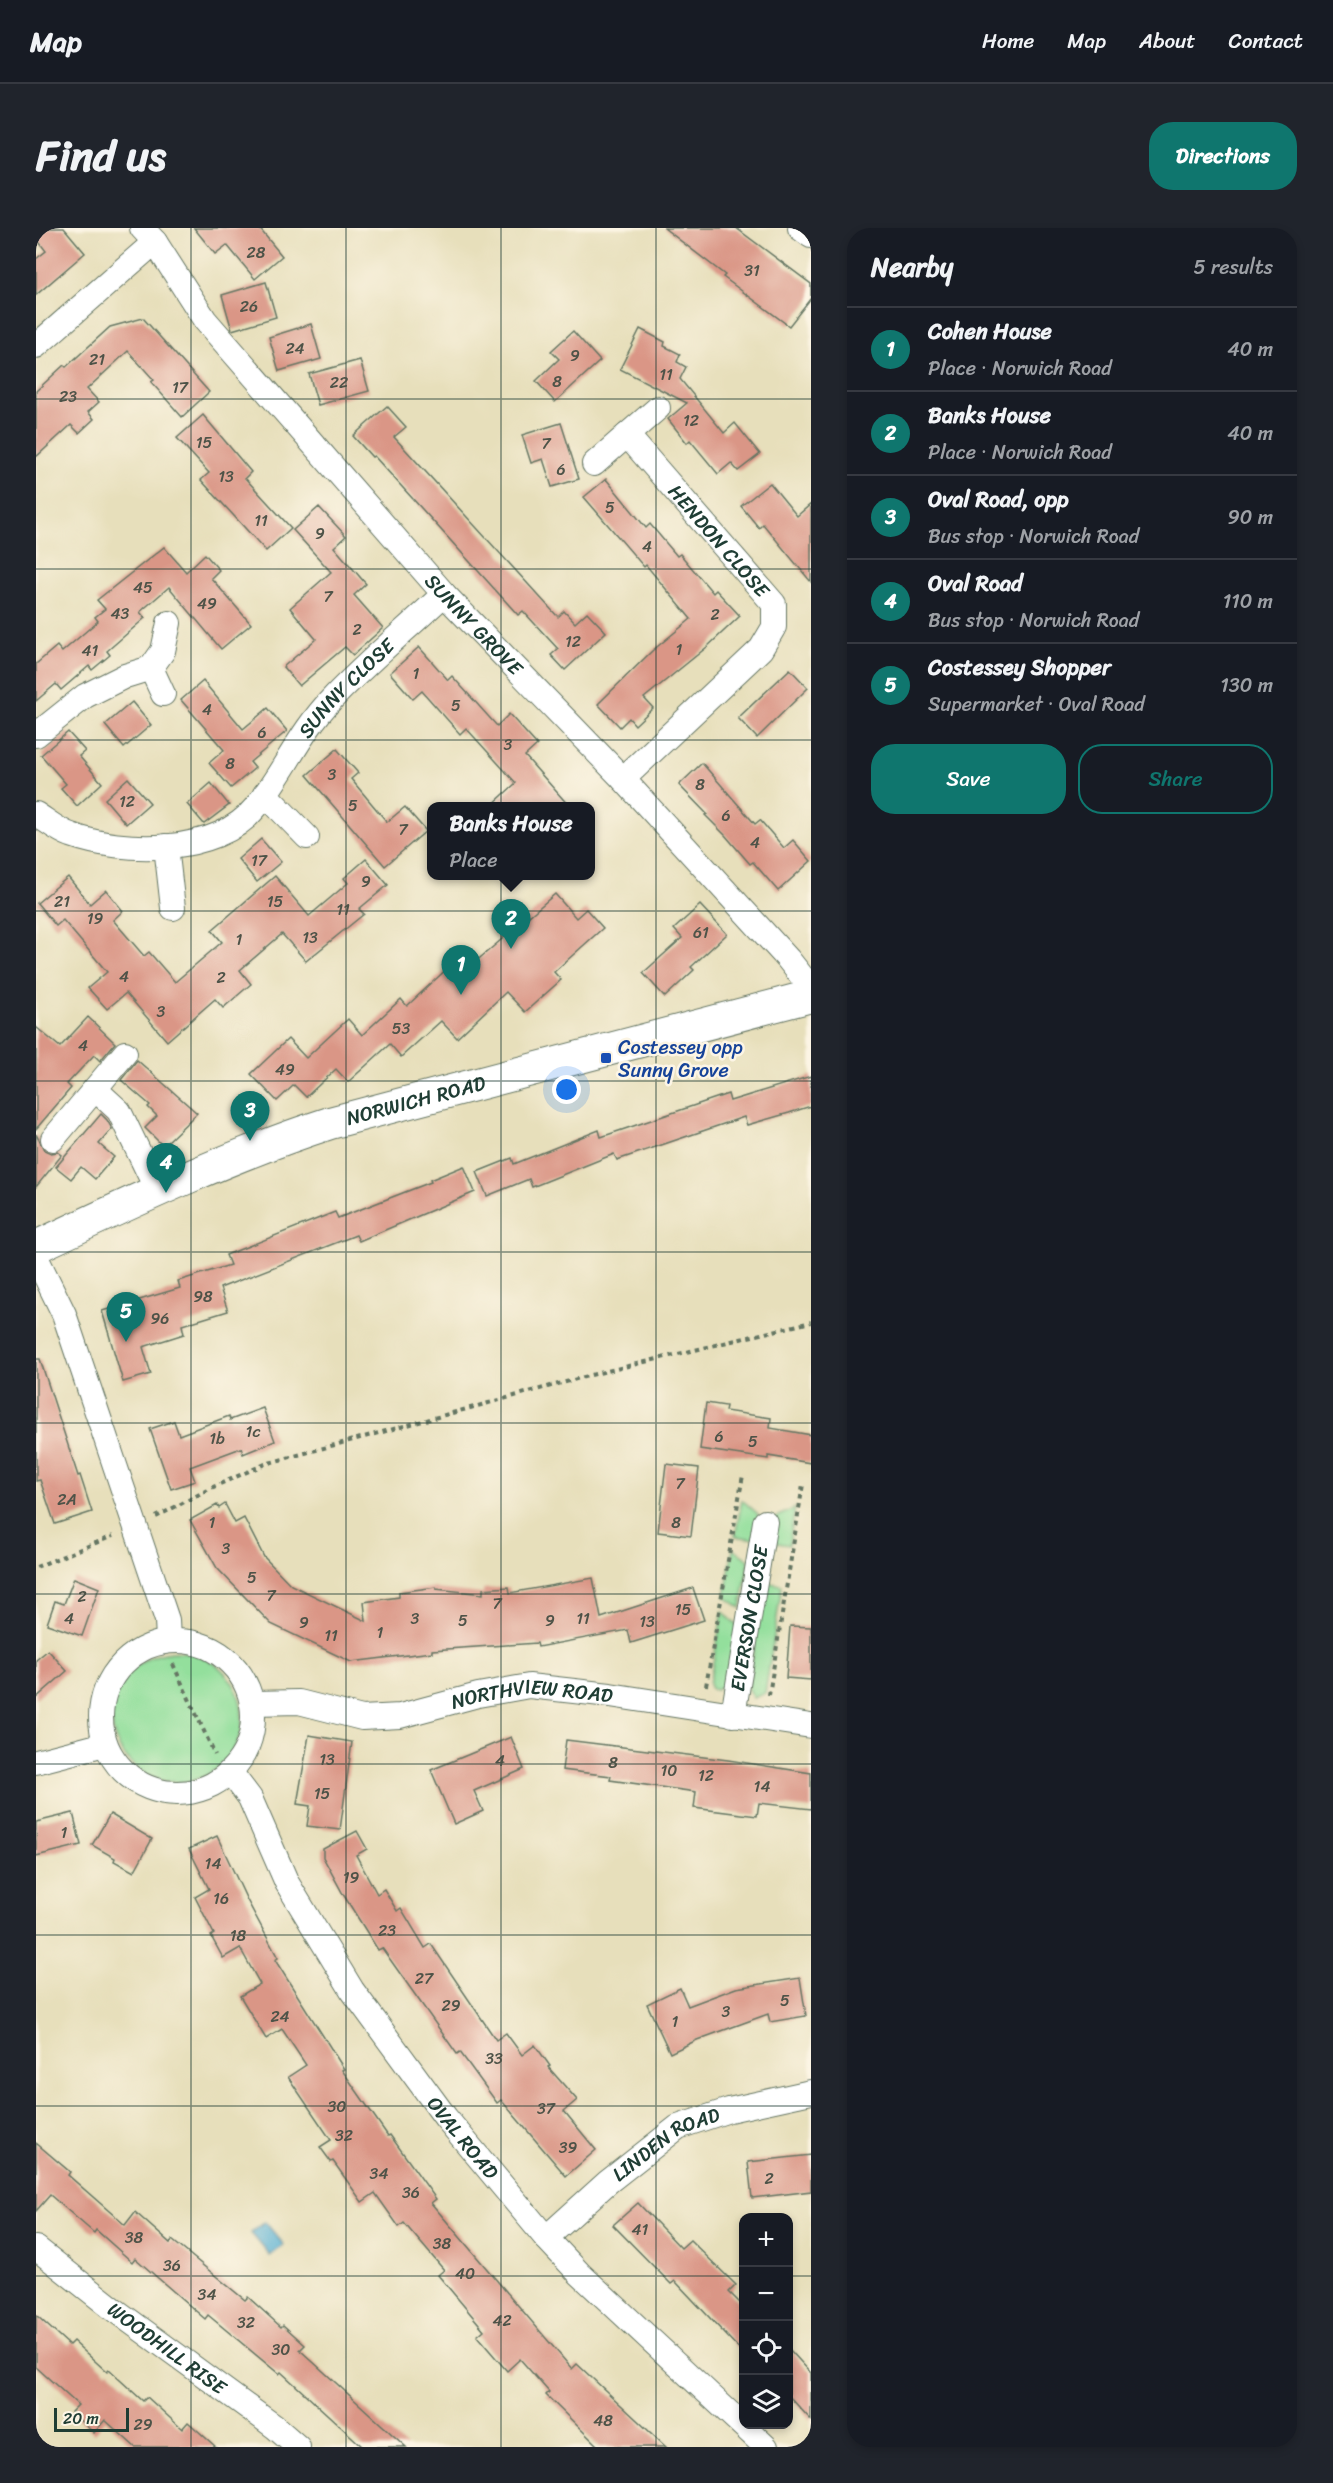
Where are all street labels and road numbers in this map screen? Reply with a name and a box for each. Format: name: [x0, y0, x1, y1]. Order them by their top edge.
street label: HENDON CLOSE: [659, 476, 780, 607]
street label: SUNNY GROVE: [416, 566, 533, 685]
street label: SUNNY CLOSE: [289, 628, 405, 746]
street label: NORWICH ROAD: [342, 1066, 490, 1136]
street label: EVERSON CLOSE: [720, 1541, 779, 1694]
street label: NORTHVIEW ROAD: [447, 1669, 615, 1720]
street label: OVAL ROAD: [417, 2089, 507, 2188]
street label: LINDEN ROAD: [604, 2097, 725, 2191]
street label: WOODHILL RISE: [100, 2293, 236, 2405]

